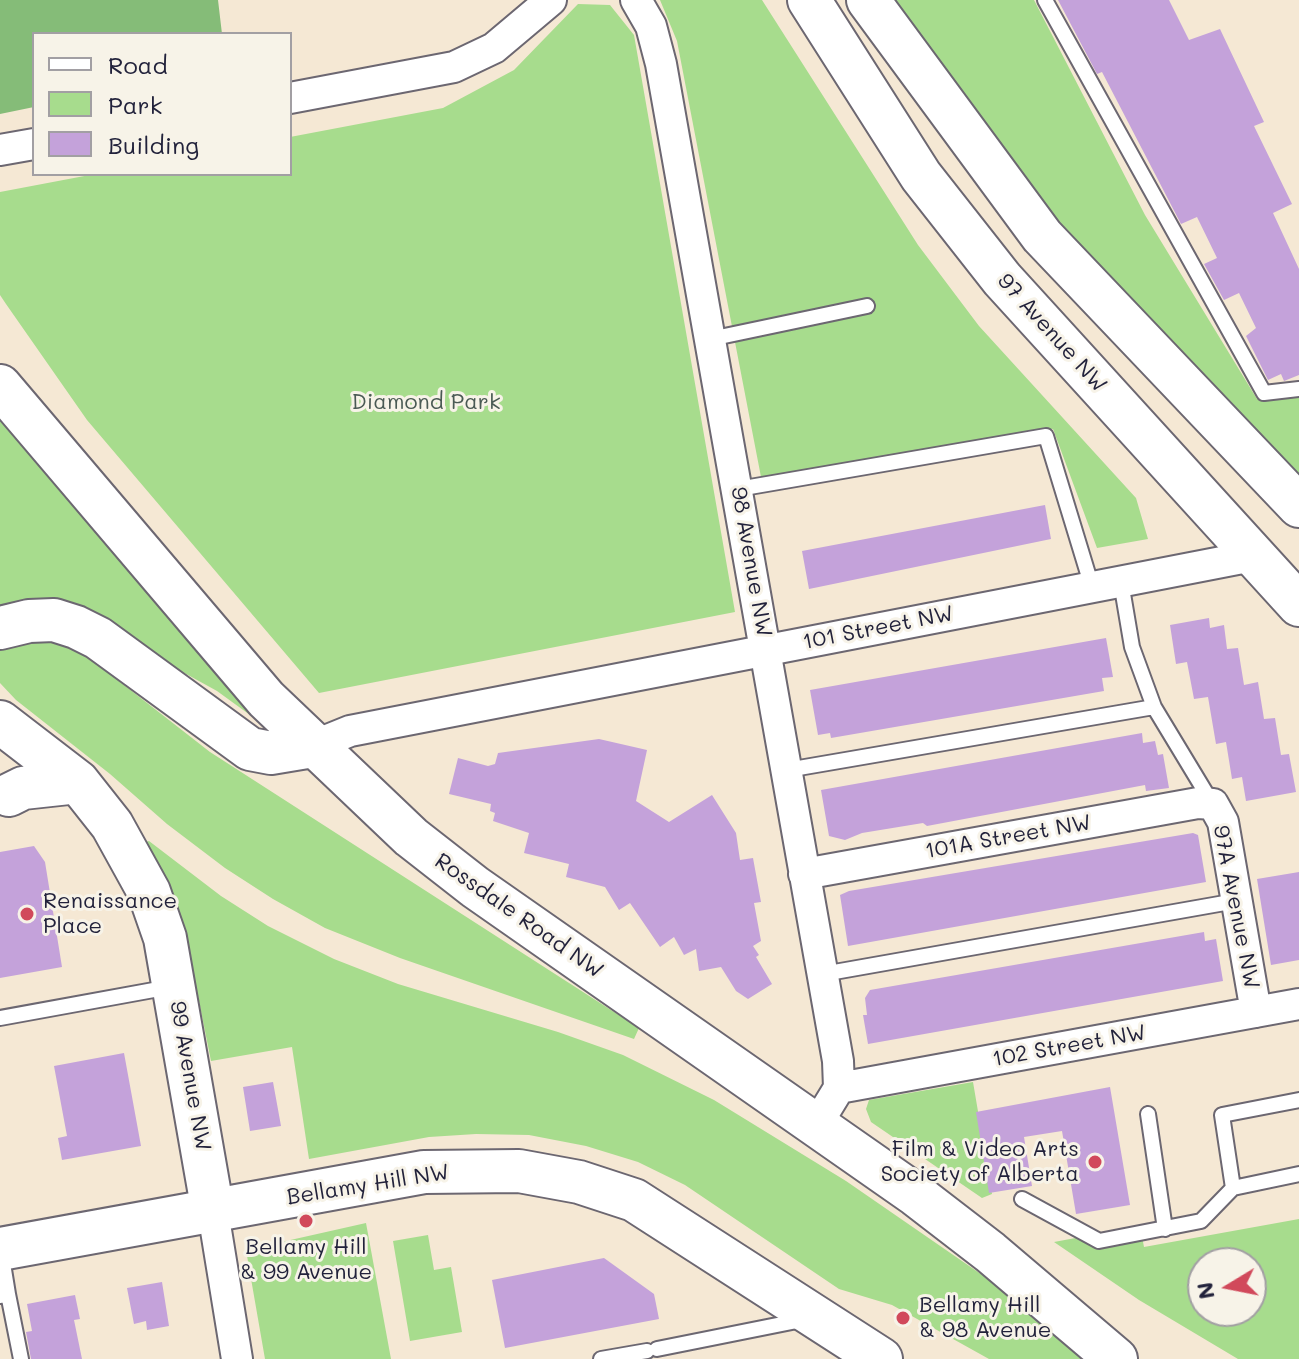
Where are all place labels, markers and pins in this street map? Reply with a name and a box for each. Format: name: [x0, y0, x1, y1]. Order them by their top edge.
place label: Renaissance Place: [43, 888, 177, 940]
marker: Renaissance Place: [18, 905, 36, 923]
place label: Film & Video Arts Society of Alberta: [881, 1136, 1079, 1188]
marker: Film & Video Arts Society of Alberta: [1086, 1153, 1104, 1171]
marker: Bellamy Hill & 99 Avenue: [297, 1212, 315, 1230]
place label: Bellamy Hill & 99 Avenue: [240, 1234, 372, 1286]
place label: Bellamy Hill & 98 Avenue: [919, 1292, 1051, 1344]
marker: Bellamy Hill & 98 Avenue: [894, 1309, 912, 1327]

